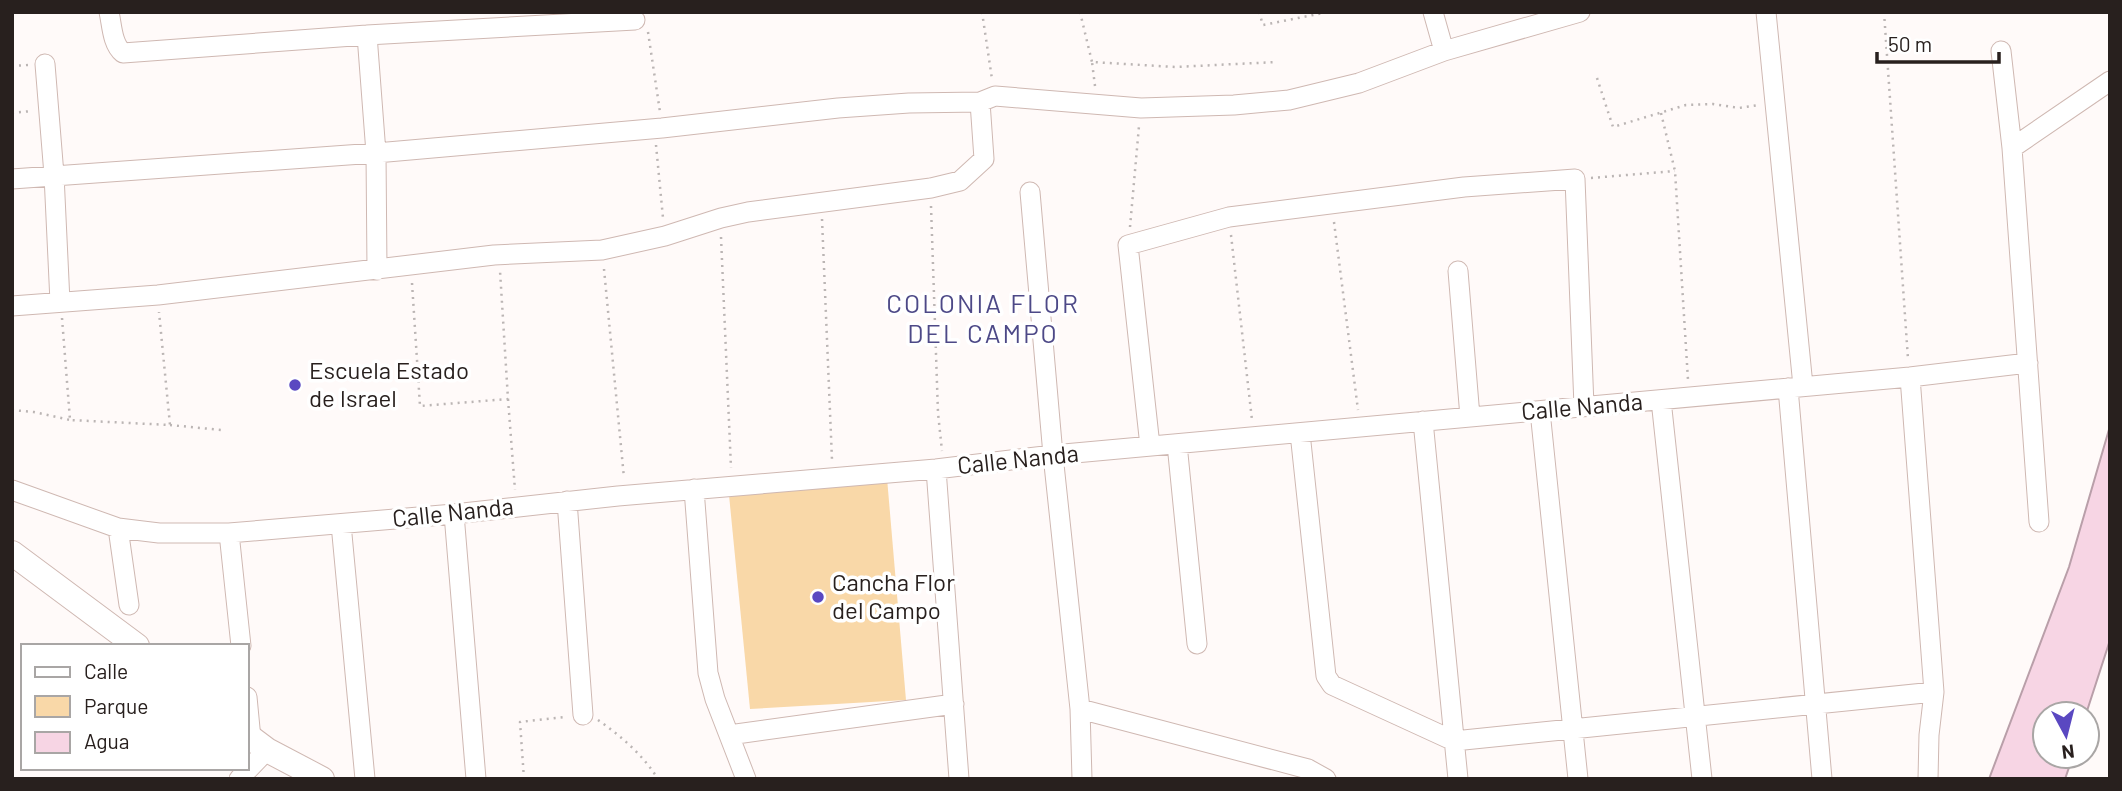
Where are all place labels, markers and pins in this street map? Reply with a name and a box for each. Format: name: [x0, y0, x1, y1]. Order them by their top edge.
place label: Escuela Estado de Israel: [309, 355, 469, 412]
marker: Escuela Estado de Israel: [287, 377, 303, 393]
place label: Cancha Flor del Campo: [832, 567, 955, 624]
marker: Cancha Flor del Campo: [810, 589, 826, 605]

